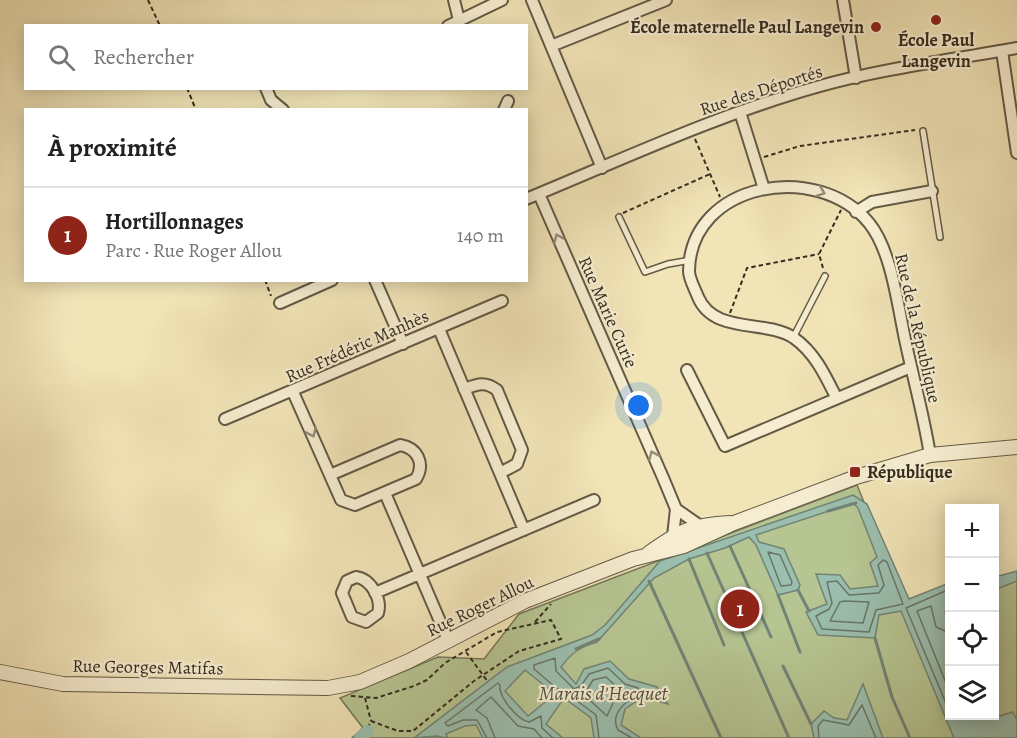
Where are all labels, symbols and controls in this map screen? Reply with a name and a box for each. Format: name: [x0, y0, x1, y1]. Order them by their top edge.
marker: École Paul Langevin: [929, 13, 943, 27]
place label: École maternelle Paul Langevin: [630, 15, 864, 39]
marker: École maternelle Paul Langevin: [869, 20, 883, 34]
search box: [24, 24, 528, 90]
place label: École Paul Langevin: [898, 28, 975, 73]
icon: search: [45, 41, 78, 74]
text: Rechercher: [93, 42, 194, 72]
street label: Rue des Déportés: [697, 59, 825, 121]
text: À proximité: [48, 130, 177, 165]
one-way arrow: [815, 185, 826, 197]
text: Hortillonnages: [105, 207, 244, 237]
text: 1: [64, 222, 71, 249]
text: 140 m: [457, 222, 504, 249]
one-way arrow: [553, 233, 565, 244]
text: Parc · Rue Roger Allou: [105, 237, 282, 264]
street label: Rue de la République: [889, 251, 947, 405]
street label: Rue Marie Curie: [573, 252, 643, 372]
street label: Rue Frédéric Manhès: [282, 304, 432, 388]
your location: [624, 391, 653, 420]
one-way arrow: [304, 427, 316, 438]
one-way arrow: [648, 450, 660, 461]
place label: République: [867, 460, 952, 484]
marker: République: [848, 465, 862, 479]
map controls: [945, 504, 999, 720]
button: +: [945, 504, 999, 558]
button: −: [945, 558, 999, 612]
street label: Rue Roger Allou: [422, 570, 538, 642]
pin: 1: [720, 586, 760, 632]
button: locate: [945, 612, 999, 666]
street label: Rue Georges Matifas: [72, 654, 224, 680]
button: layers: [945, 666, 999, 720]
water label: Marais d'Hecquet: [539, 680, 669, 707]

